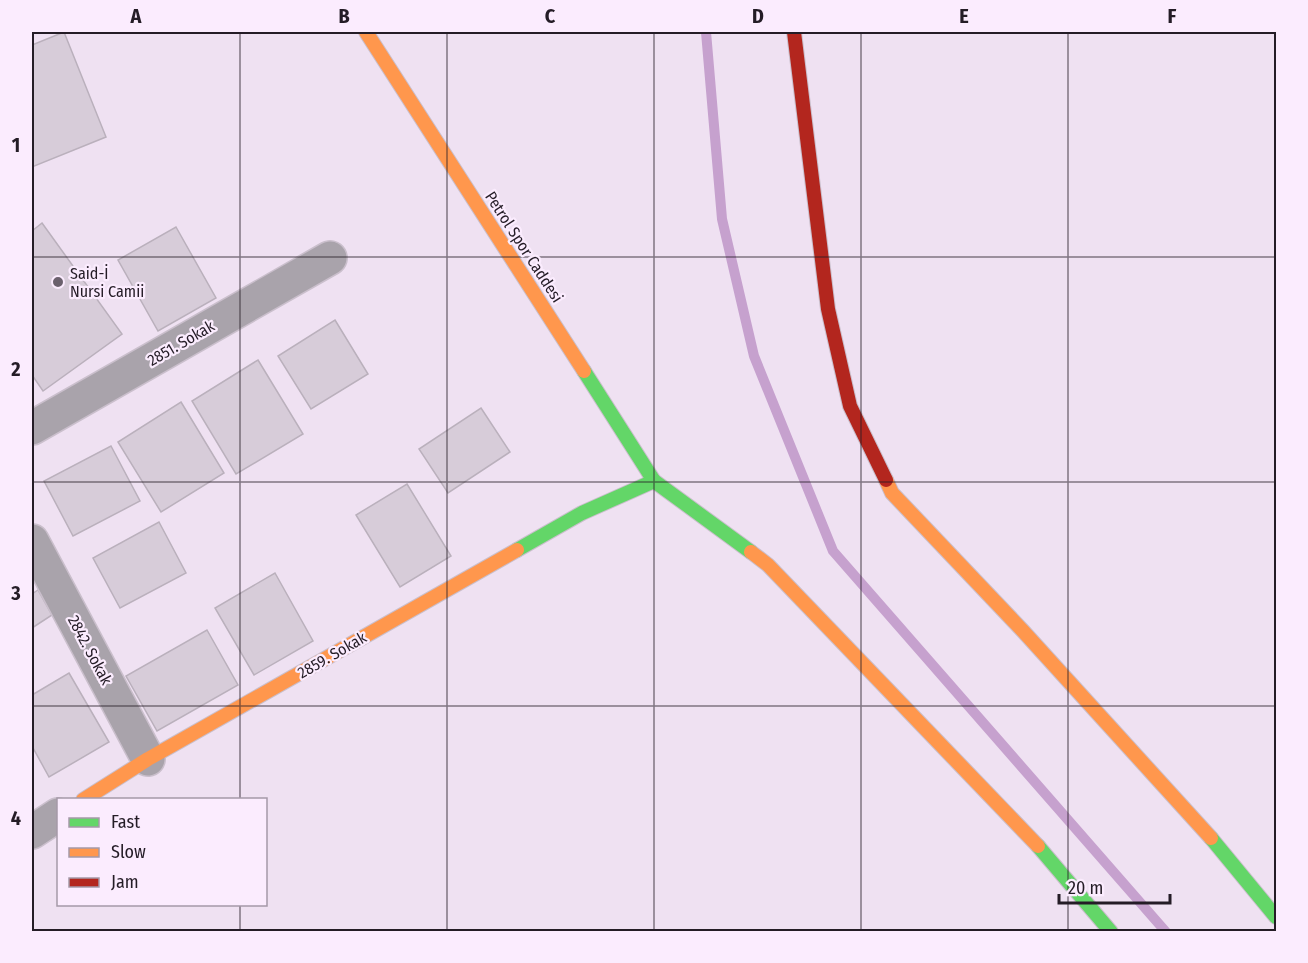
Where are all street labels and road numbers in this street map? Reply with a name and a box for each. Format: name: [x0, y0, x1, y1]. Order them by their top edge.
street label: Petrol Spor Caddesi: [481, 188, 567, 306]
street label: 2851. Sokak: [144, 316, 218, 370]
street label: 2842. Sokak: [64, 612, 116, 688]
street label: 2859. Sokak: [294, 628, 370, 682]

